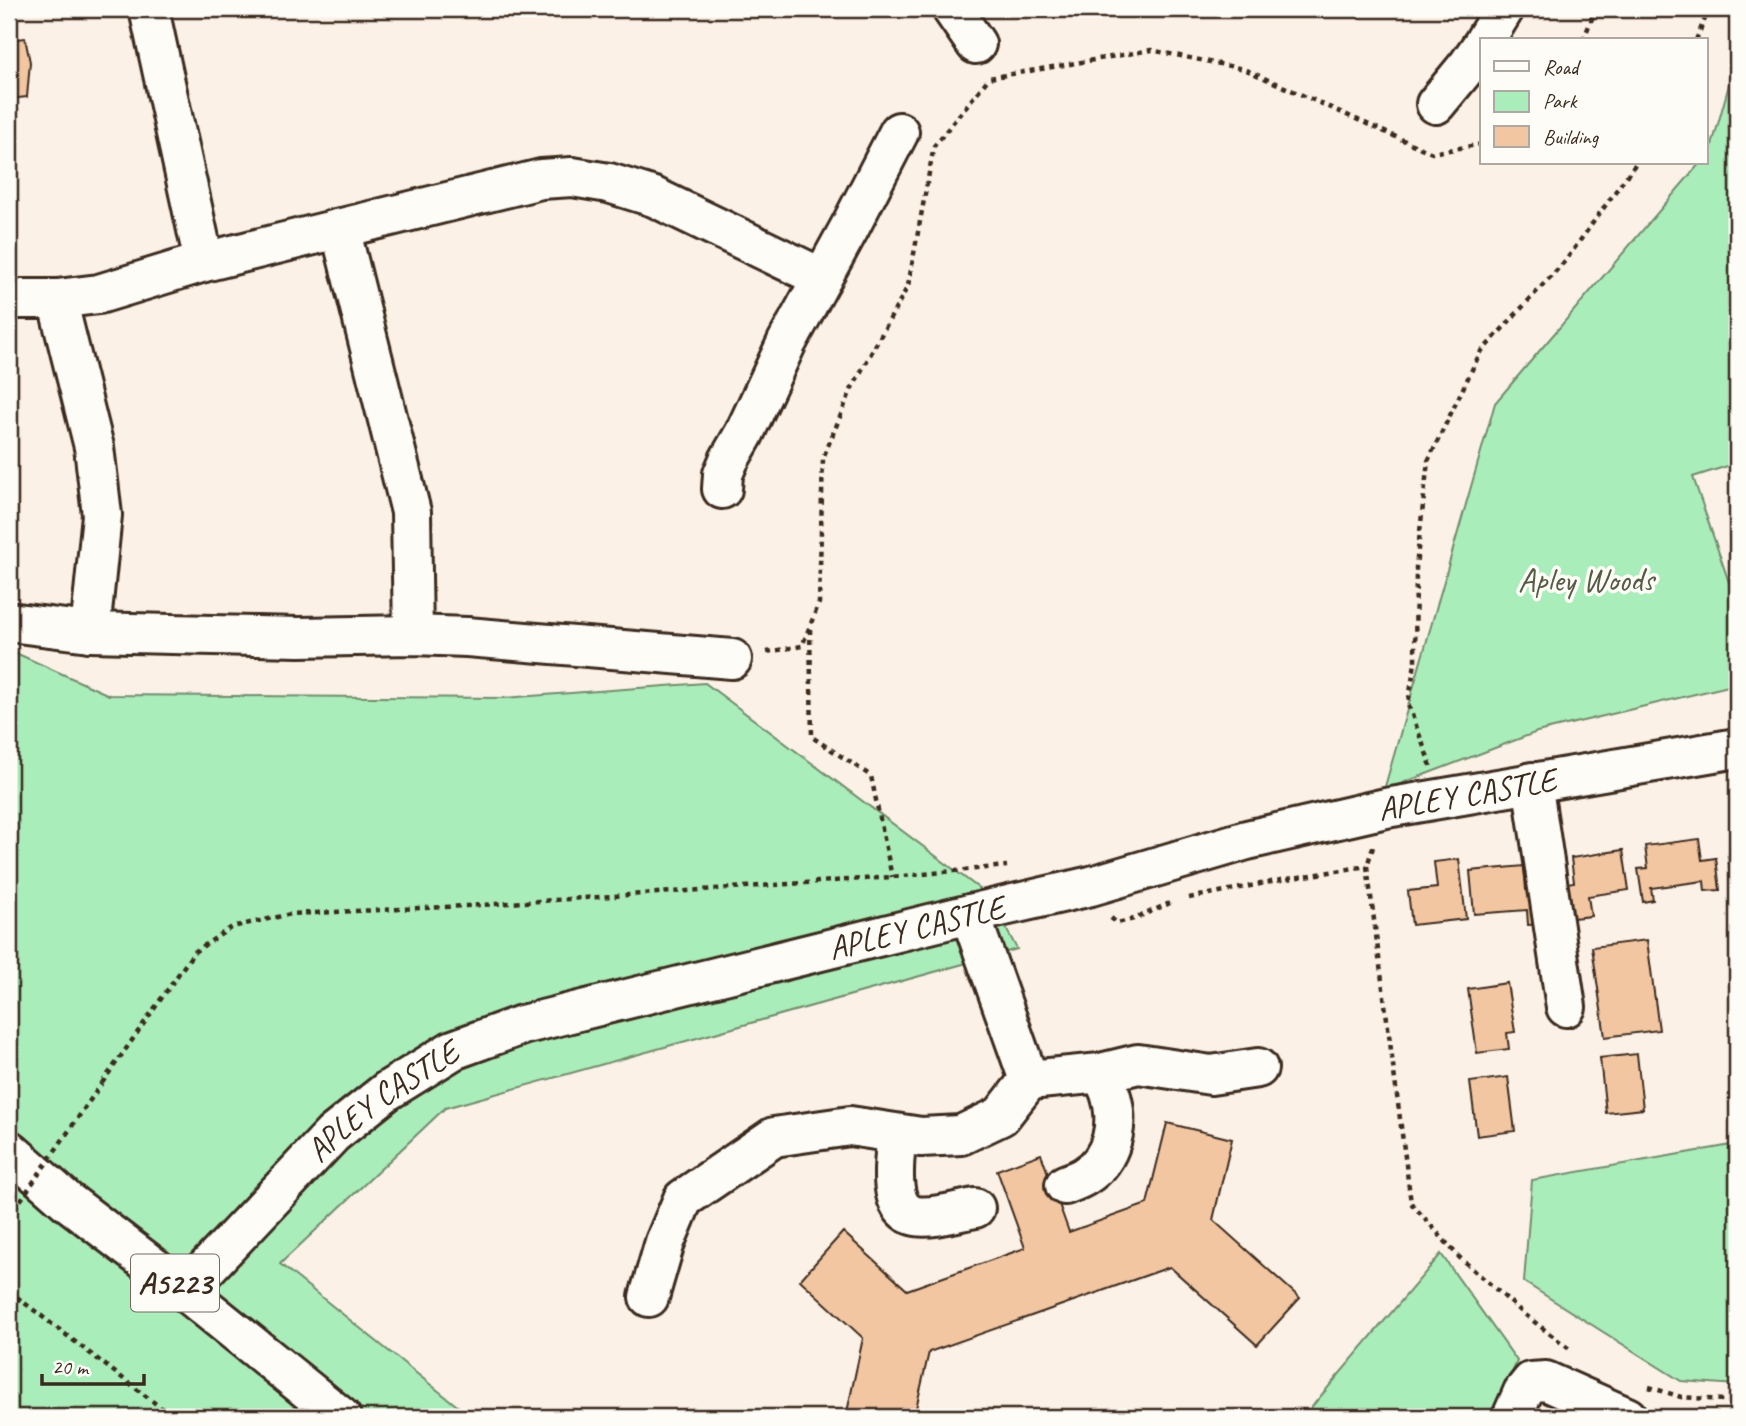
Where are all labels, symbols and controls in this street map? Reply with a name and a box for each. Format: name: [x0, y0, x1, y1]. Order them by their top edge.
legend: [1480, 38, 1708, 164]
text: Road: [1543, 54, 1582, 80]
text: Park: [1543, 88, 1578, 114]
text: Building: [1543, 124, 1600, 150]
park label: Apley Woods: [1518, 559, 1657, 601]
street label: APLEY CASTLE: [1375, 758, 1563, 830]
street label: APLEY CASTLE: [824, 885, 1013, 969]
street label: APLEY CASTLE: [297, 1029, 470, 1171]
road number: A5223: [131, 1254, 219, 1312]
scale bar: [42, 1342, 144, 1386]
text: 20 m: [52, 1354, 90, 1380]

